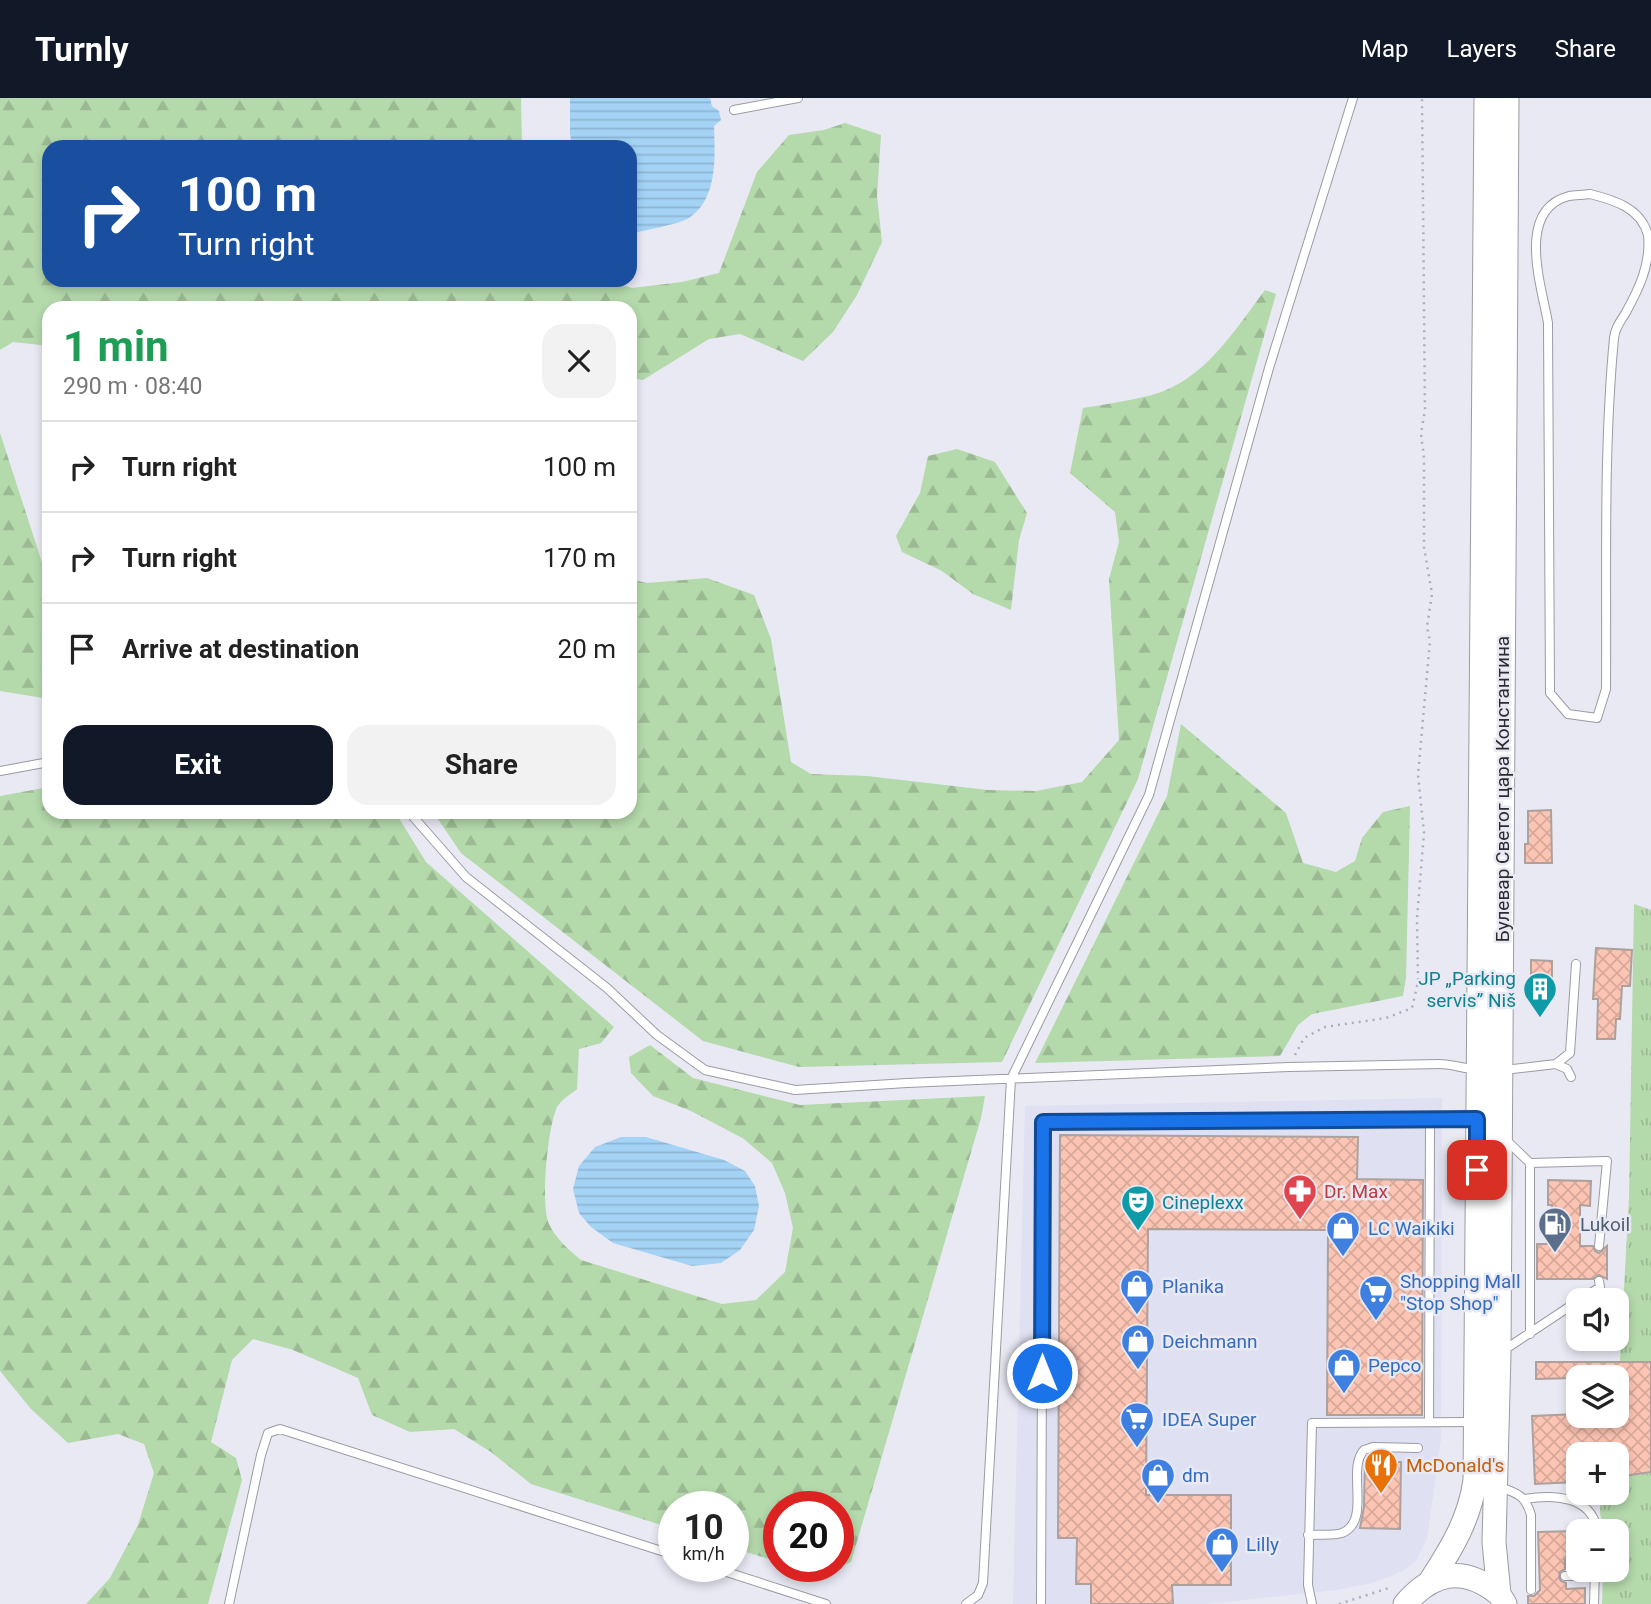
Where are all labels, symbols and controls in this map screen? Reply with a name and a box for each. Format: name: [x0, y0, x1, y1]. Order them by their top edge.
text: Turnly: [35, 30, 129, 69]
text: Map: [1361, 35, 1409, 63]
text: Layers: [1447, 35, 1517, 63]
text: Share: [1555, 35, 1616, 63]
text: 100 m: [178, 166, 317, 223]
icon: right: [63, 168, 154, 259]
text: Turn right: [178, 225, 314, 263]
text: 1 min: [63, 322, 169, 371]
button: close: [542, 324, 616, 398]
text: 290 m · 08:40: [63, 373, 202, 400]
icon: right: [63, 448, 101, 486]
text: Turn right: [122, 452, 237, 482]
text: 100 m: [543, 452, 616, 482]
icon: right: [63, 539, 101, 577]
text: Turn right: [122, 543, 237, 573]
text: 170 m: [543, 543, 616, 573]
icon: arrive: [63, 630, 101, 668]
text: Arrive at destination: [122, 634, 359, 664]
text: 20 m: [558, 634, 616, 664]
street label: Булевар Светог цара Константина: [1491, 636, 1514, 942]
button: Exit: [63, 725, 333, 805]
button: Share: [347, 725, 616, 805]
place label: JP „Parking servis” Niš: [1418, 967, 1516, 1012]
building icon: JP „Parking servis” Niš: [1521, 970, 1559, 1019]
pin: [1447, 1140, 1507, 1200]
icon: arrive: [1458, 1151, 1496, 1189]
pharmacy icon: Dr. Max: [1281, 1172, 1319, 1221]
place label: Dr. Max: [1324, 1180, 1388, 1203]
theatre icon: Cineplexx: [1119, 1183, 1157, 1232]
place label: Cineplexx: [1162, 1191, 1244, 1214]
fuel station icon: Lukoil: [1536, 1205, 1574, 1254]
shop icon: LC Waikiki: [1324, 1209, 1362, 1258]
place label: Lukoil: [1580, 1213, 1630, 1236]
place label: LC Waikiki: [1368, 1217, 1455, 1240]
shop icon: Planika: [1118, 1267, 1156, 1316]
place label: Shopping Mall "Stop Shop": [1400, 1270, 1521, 1315]
supermarket icon: Shopping Mall "Stop Shop": [1357, 1273, 1395, 1322]
place label: Planika: [1162, 1275, 1224, 1298]
map controls: [1566, 1288, 1629, 1582]
button: sound: [1566, 1288, 1629, 1351]
shop icon: Deichmann: [1119, 1322, 1157, 1371]
place label: Deichmann: [1162, 1330, 1258, 1353]
position arrow: [1005, 1336, 1079, 1410]
shop icon: Pepco: [1325, 1346, 1363, 1395]
place label: Pepco: [1368, 1354, 1421, 1377]
button: layers: [1566, 1365, 1629, 1428]
supermarket icon: IDEA Super: [1118, 1400, 1156, 1449]
place label: IDEA Super: [1162, 1408, 1257, 1431]
button: +: [1566, 1442, 1629, 1505]
restaurant icon: McDonald's: [1362, 1446, 1400, 1495]
place label: McDonald's: [1406, 1454, 1504, 1477]
shop icon: dm: [1139, 1456, 1177, 1505]
place label: dm: [1182, 1464, 1209, 1487]
speed limit sign: 20: [763, 1491, 854, 1582]
text: 10: [683, 1507, 724, 1548]
button: −: [1566, 1519, 1629, 1582]
shop icon: Lilly: [1203, 1525, 1241, 1574]
place label: Lilly: [1246, 1533, 1279, 1556]
text: km/h: [682, 1543, 725, 1564]

